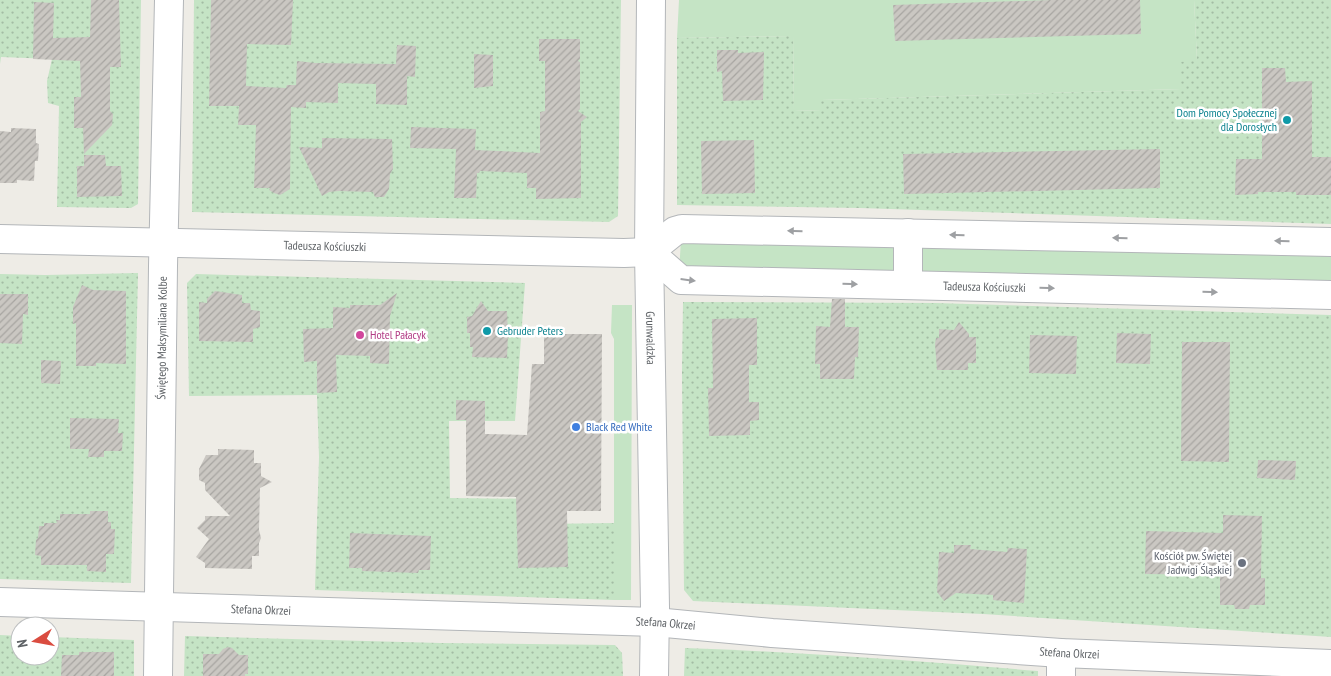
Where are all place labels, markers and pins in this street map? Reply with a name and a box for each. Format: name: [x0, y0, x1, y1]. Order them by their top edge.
place label: Dom Pomocy Społecznej dla Dorosłych: [1177, 105, 1277, 134]
marker: Dom Pomocy Społecznej dla Dorosłych: [1281, 114, 1293, 126]
place label: Gebruder Peters: [497, 323, 563, 338]
marker: Gebruder Peters: [481, 325, 493, 337]
place label: Hotel Pałacyk: [370, 327, 426, 342]
marker: Hotel Pałacyk: [354, 329, 366, 341]
place label: Black Red White: [586, 419, 652, 434]
marker: Black Red White: [570, 421, 582, 433]
place label: Kościół pw. Świętej Jadwigi Śląskiej: [1154, 548, 1232, 577]
marker: Kościół pw. Świętej Jadwigi Śląskiej: [1236, 557, 1248, 569]

